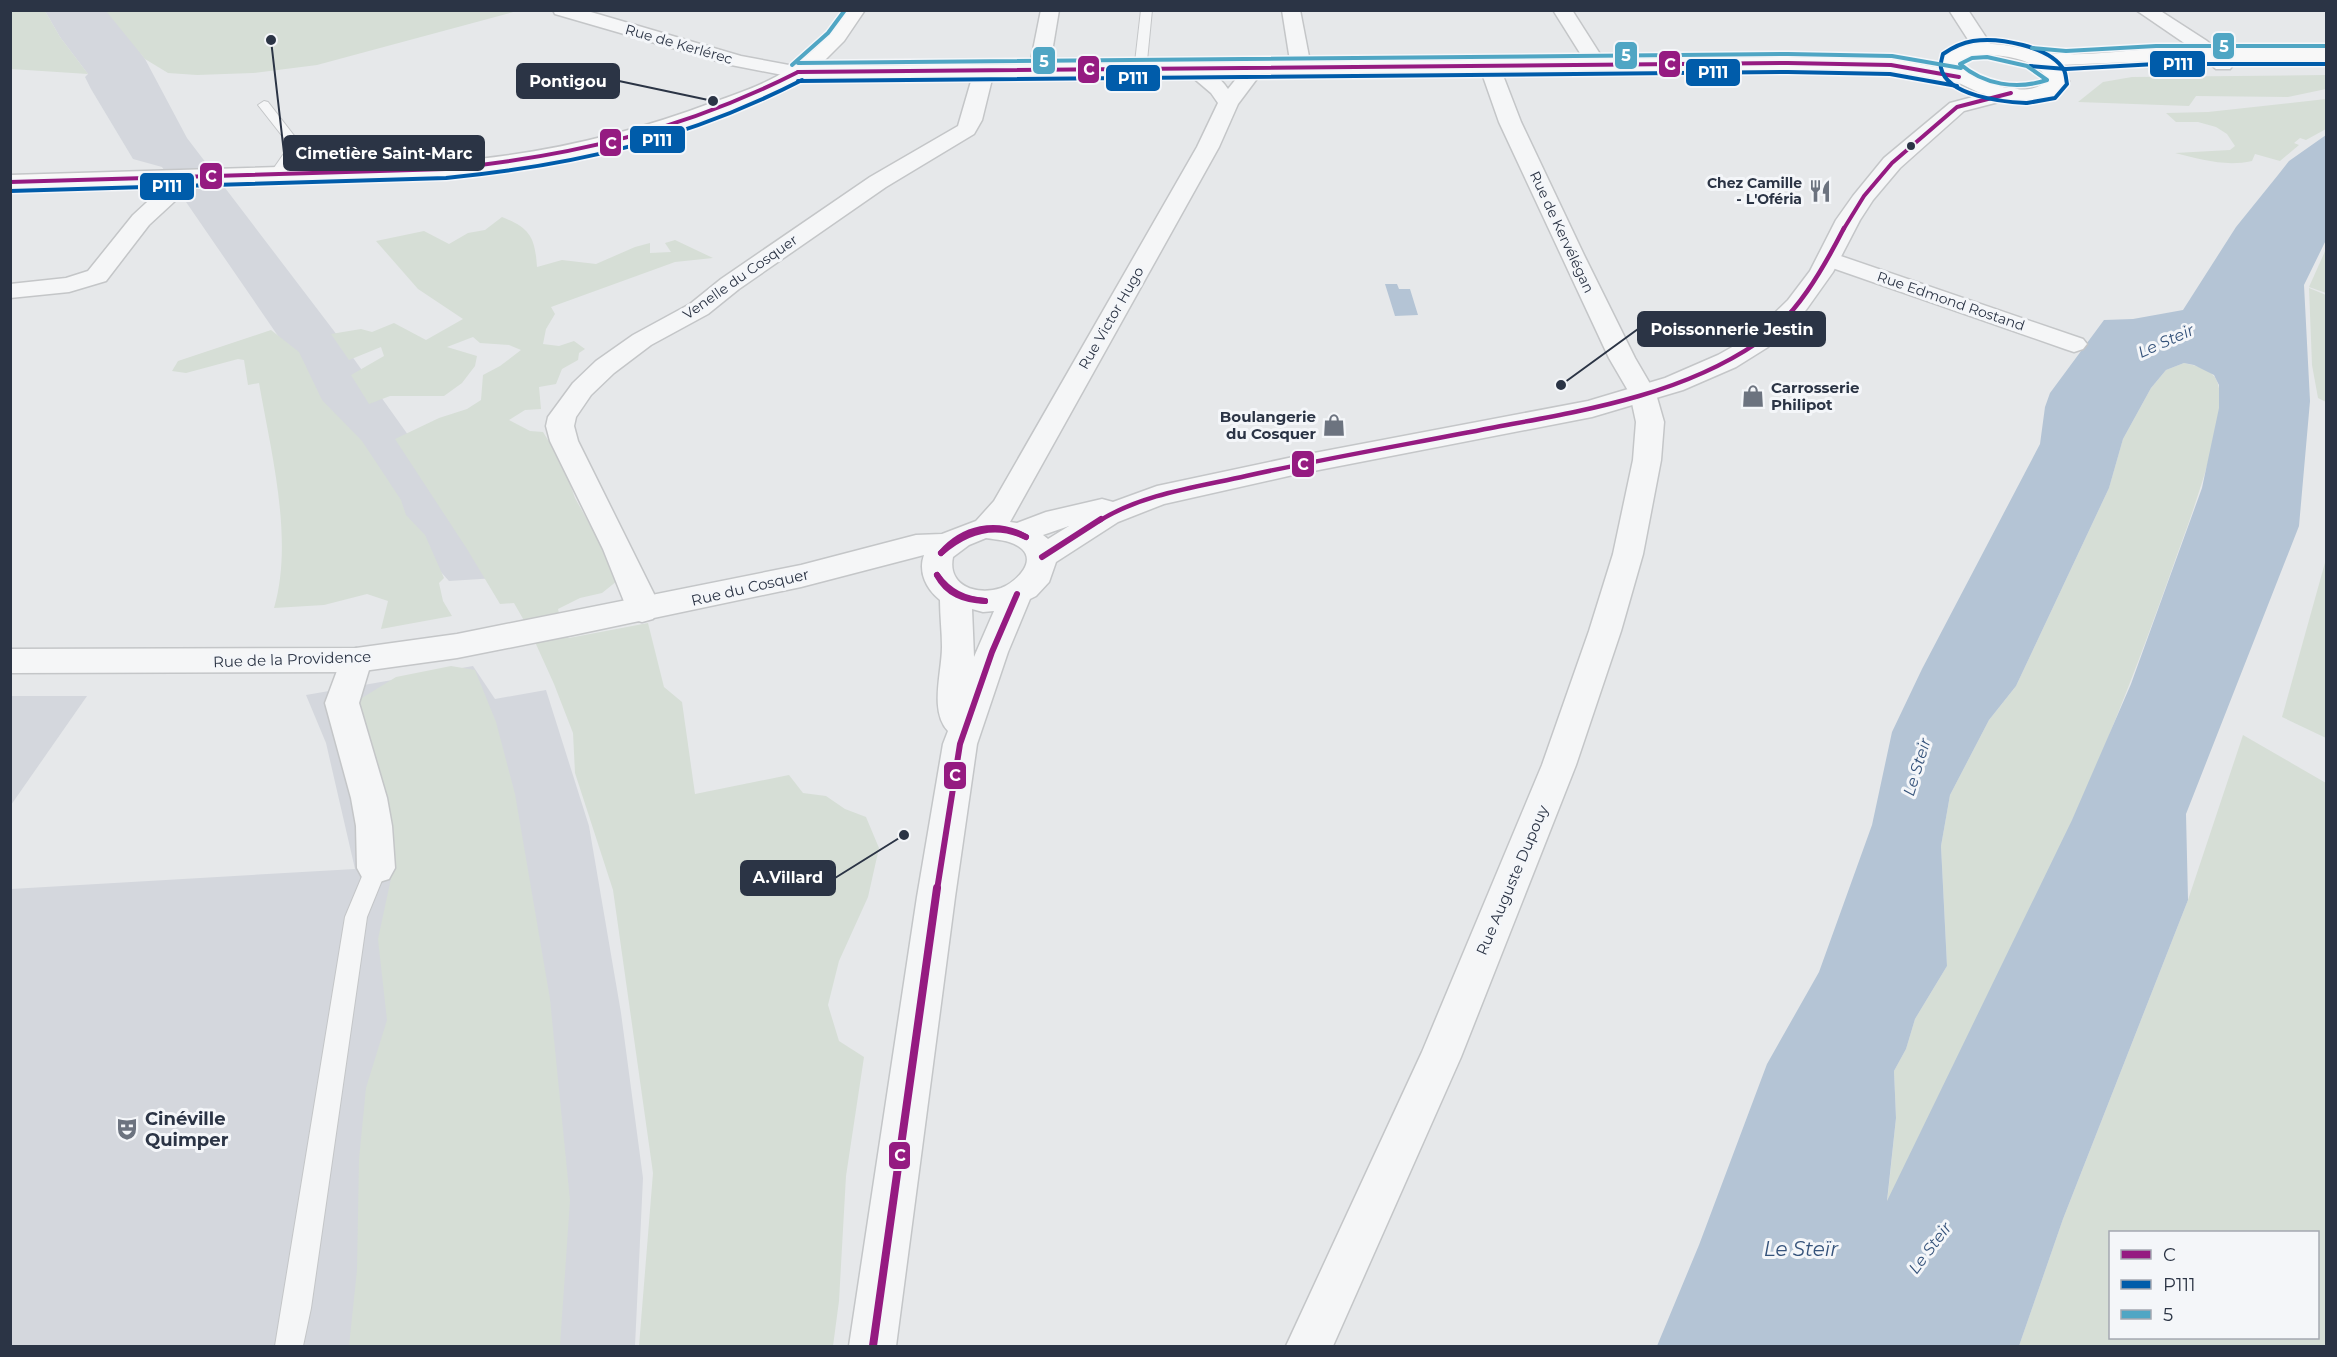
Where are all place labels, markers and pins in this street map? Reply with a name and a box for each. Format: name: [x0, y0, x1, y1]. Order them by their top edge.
callout: Pontigou: [517, 64, 619, 98]
callout: Cimetière Saint-Marc: [284, 136, 484, 170]
unlabelled marker: [1905, 140, 1917, 152]
place label: Chez Camille - L'Oféria: [1707, 174, 1802, 208]
restaurant icon: Chez Camille - L'Oféria: [1807, 178, 1833, 204]
callout: Poissonnerie Jestin: [1638, 312, 1825, 346]
place label: Carrosserie Philipot: [1771, 378, 1859, 414]
shop icon: Carrosserie Philipot: [1740, 383, 1766, 409]
place label: Boulangerie du Cosquer: [1220, 407, 1317, 443]
shop icon: Boulangerie du Cosquer: [1321, 412, 1347, 438]
callout: A.Villard: [741, 861, 835, 895]
place label: Cinéville Quimper: [145, 1108, 229, 1151]
theatre icon: Cinéville Quimper: [114, 1116, 140, 1142]

